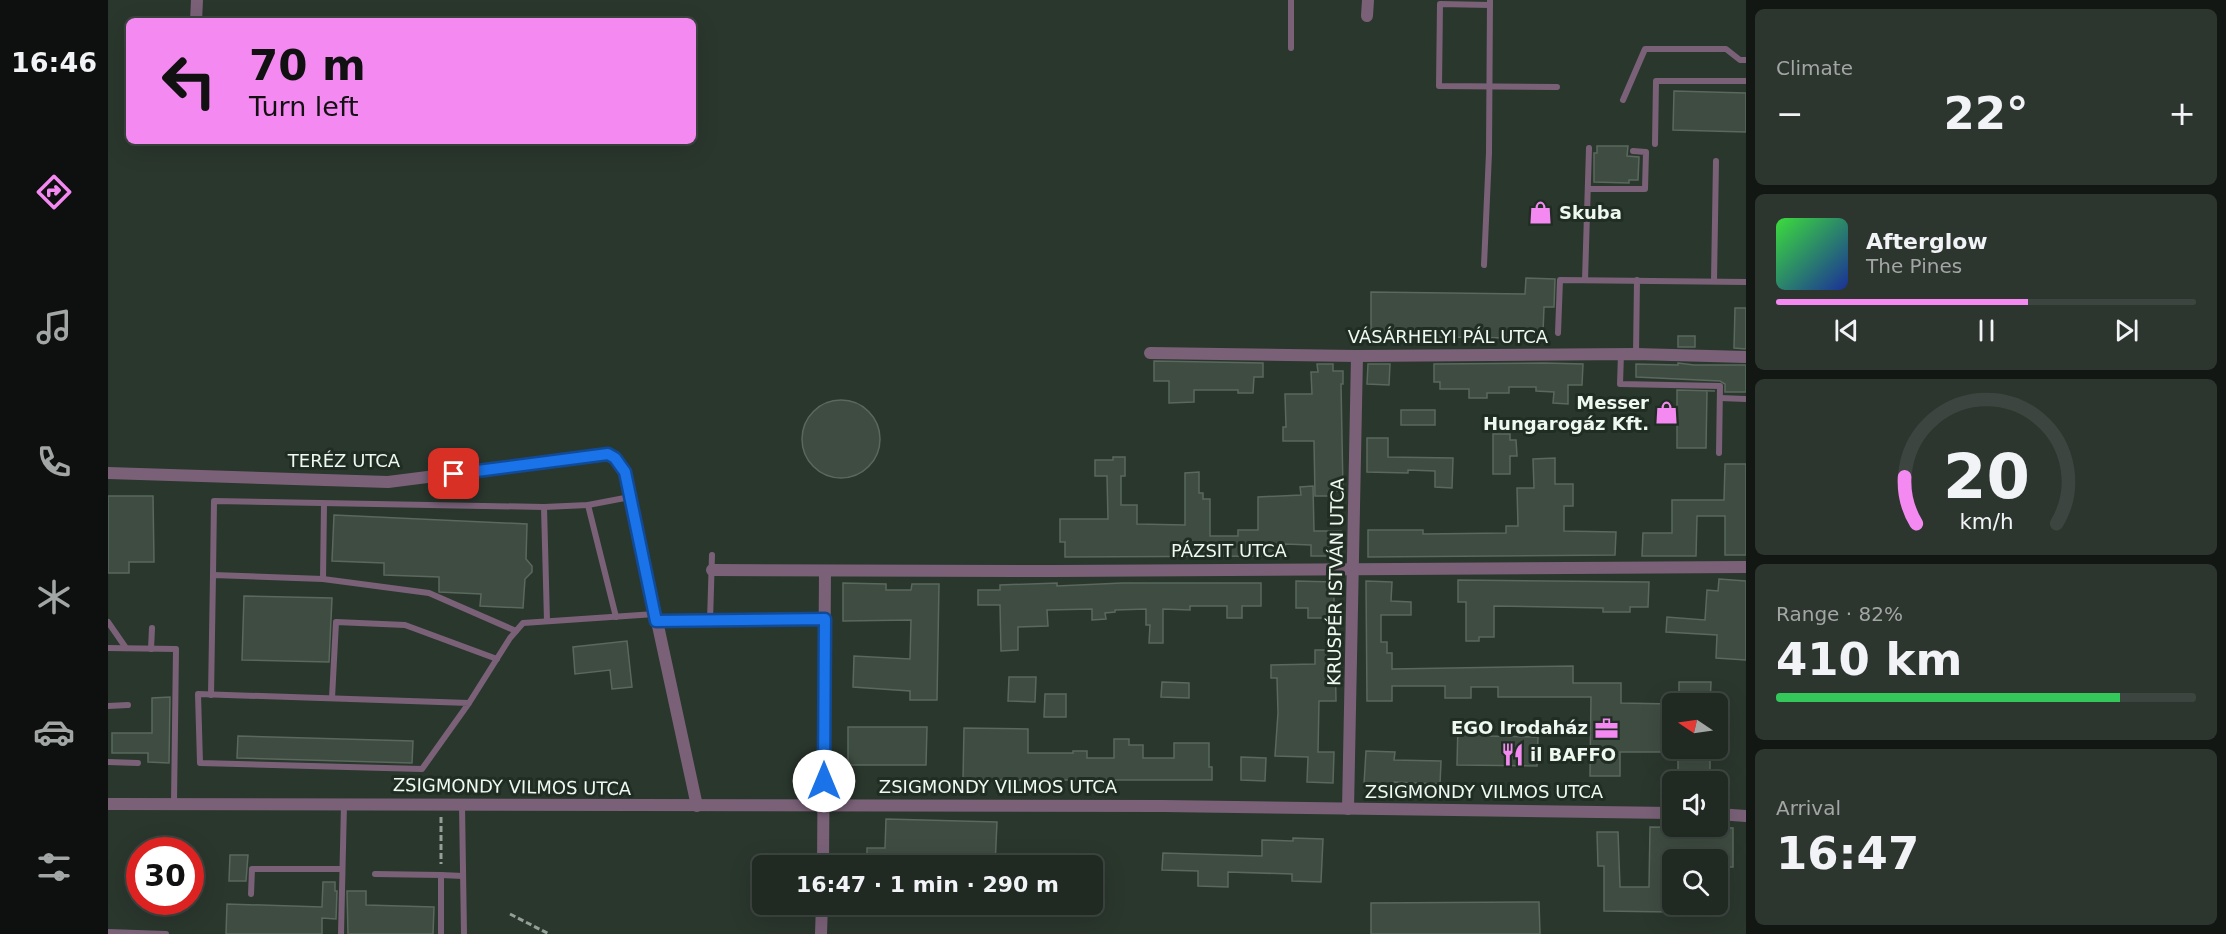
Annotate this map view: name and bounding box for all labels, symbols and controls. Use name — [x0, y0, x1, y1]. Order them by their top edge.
text: 70 m — [249, 41, 366, 90]
icon: left — [150, 42, 228, 120]
text: 16:46 — [11, 47, 97, 78]
text: Climate — [1776, 56, 1853, 80]
text: 22° — [1943, 87, 2029, 140]
text: Turn left — [249, 91, 359, 122]
text: − — [1776, 94, 1804, 133]
text: + — [2168, 94, 2196, 133]
icon: directions — [33, 171, 75, 213]
shop icon: Skuba — [1528, 200, 1554, 226]
place label: Skuba — [1559, 202, 1622, 223]
text: Afterglow — [1866, 229, 1988, 254]
text: The Pines — [1866, 254, 1962, 278]
icon: music — [33, 306, 75, 348]
icon: previous — [1830, 314, 1863, 347]
icon: pause — [1970, 314, 2003, 347]
icon: next — [2110, 314, 2143, 347]
street label: VÁSÁRHELYI PÁL UTCA — [1348, 326, 1549, 347]
place label: Messer Hungarogáz Kft. — [1483, 392, 1649, 434]
shop icon: Messer Hungarogáz Kft. — [1654, 400, 1680, 426]
text: 20 — [1943, 440, 2029, 513]
icon: phone — [33, 441, 75, 483]
pin — [428, 448, 479, 499]
street label: TERÉZ UTCA — [287, 450, 401, 471]
icon: arrive — [437, 457, 470, 490]
street label: KRUSPÉR ISTVÁN UTCA — [1323, 477, 1348, 686]
text: km/h — [1959, 509, 2013, 534]
street label: PÁZSIT UTCA — [1171, 540, 1288, 561]
icon: climate — [33, 576, 75, 618]
text: Range · 82% — [1776, 602, 1903, 626]
text: 410 km — [1776, 633, 1962, 686]
north arrow — [1662, 693, 1728, 759]
map controls — [1662, 693, 1728, 915]
icon: car — [33, 711, 75, 753]
office icon: EGO Irodaház — [1593, 715, 1619, 741]
place label: EGO Irodaház — [1451, 717, 1588, 738]
restaurant icon: il BAFFO — [1499, 742, 1525, 768]
place label: il BAFFO — [1530, 744, 1616, 765]
position arrow — [792, 749, 856, 813]
button: sound — [1662, 771, 1728, 837]
street label: ZSIGMONDY VILMOS UTCA — [393, 774, 632, 799]
street label: ZSIGMONDY VILMOS UTCA — [879, 776, 1118, 797]
street label: ZSIGMONDY VILMOS UTCA — [1365, 781, 1604, 802]
text: Arrival — [1776, 796, 1841, 820]
text: 16:47 — [1776, 827, 1919, 880]
speed limit sign: 30 — [126, 837, 204, 915]
icon: filters — [33, 846, 75, 888]
button: search — [1662, 849, 1728, 915]
text: 16:47 · 1 min · 290 m — [796, 872, 1059, 897]

